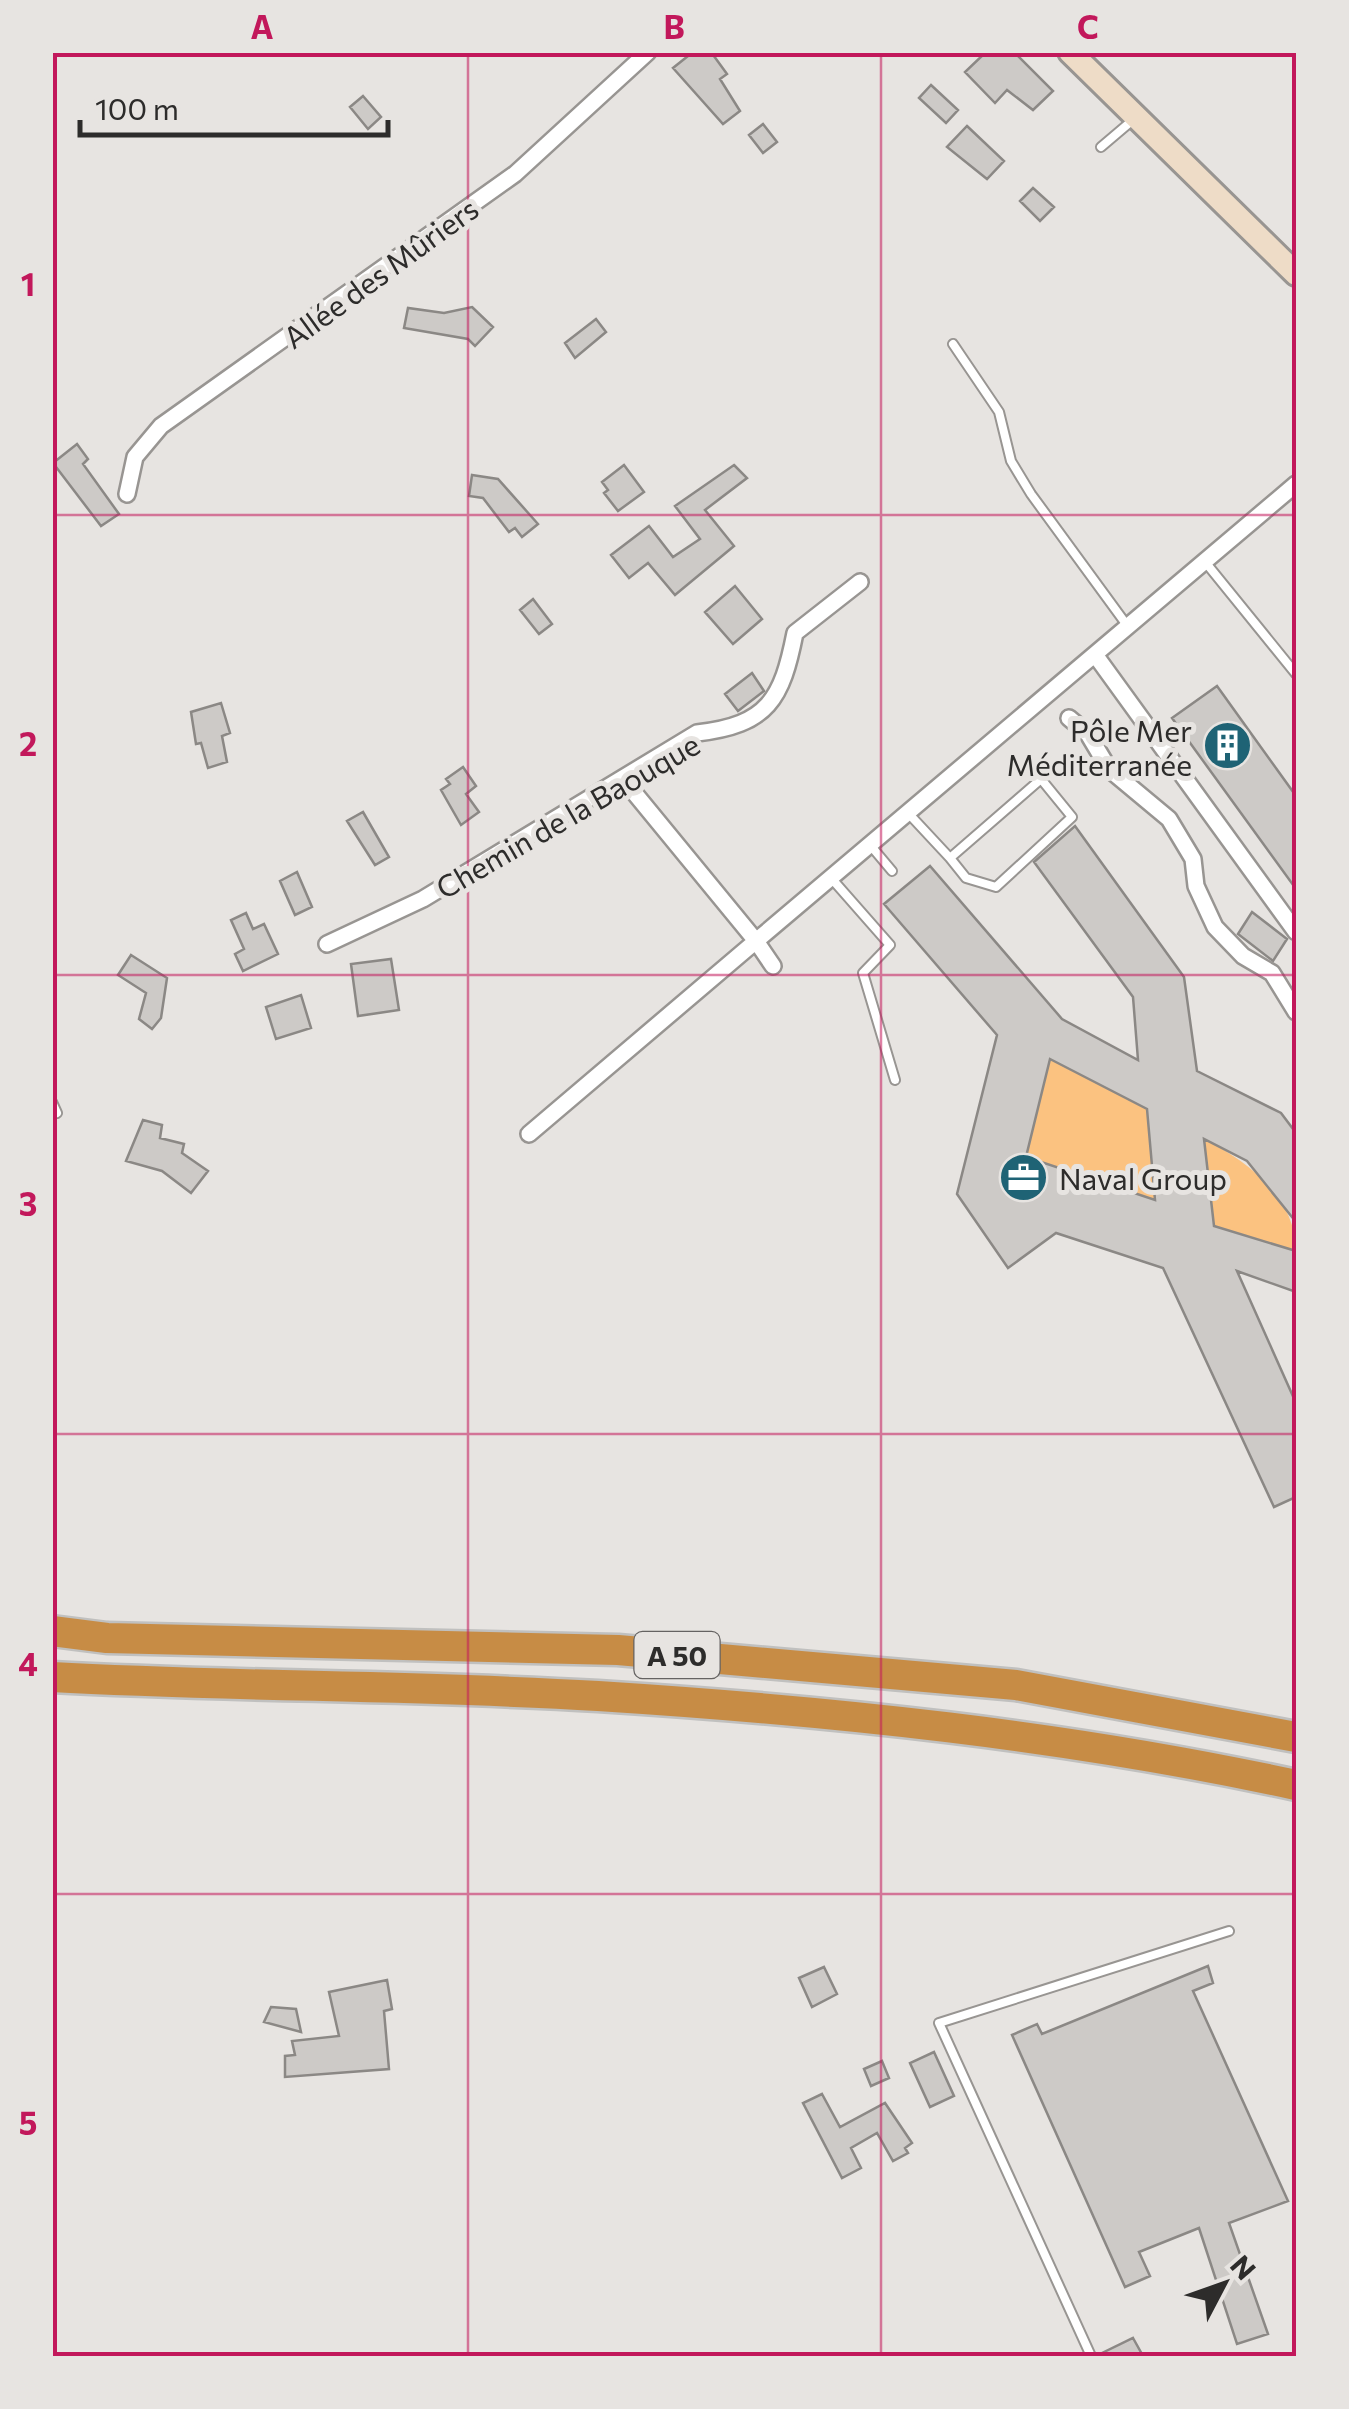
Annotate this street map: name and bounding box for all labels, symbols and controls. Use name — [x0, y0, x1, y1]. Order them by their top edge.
text: A — [251, 6, 274, 46]
text: B — [663, 6, 685, 46]
text: C — [1077, 6, 1099, 46]
scale bar — [80, 75, 388, 137]
text: 100 m — [95, 89, 179, 126]
street label: Allée des Mûriers — [275, 189, 485, 355]
text: 1 — [21, 263, 35, 303]
place label: Pôle Mer Méditerranée — [1006, 711, 1192, 782]
building icon: Pôle Mer Méditerranée — [1201, 720, 1253, 772]
text: 2 — [19, 723, 37, 763]
street label: Chemin de la Baouque — [429, 724, 705, 906]
office icon: Naval Group — [998, 1151, 1050, 1203]
place label: Naval Group — [1059, 1159, 1227, 1196]
text: 3 — [19, 1183, 37, 1223]
road number: A 50 — [634, 1632, 720, 1678]
text: 4 — [18, 1643, 38, 1683]
text: 5 — [19, 2102, 37, 2142]
north arrow — [1174, 2234, 1274, 2334]
text: N — [1224, 2248, 1263, 2286]

